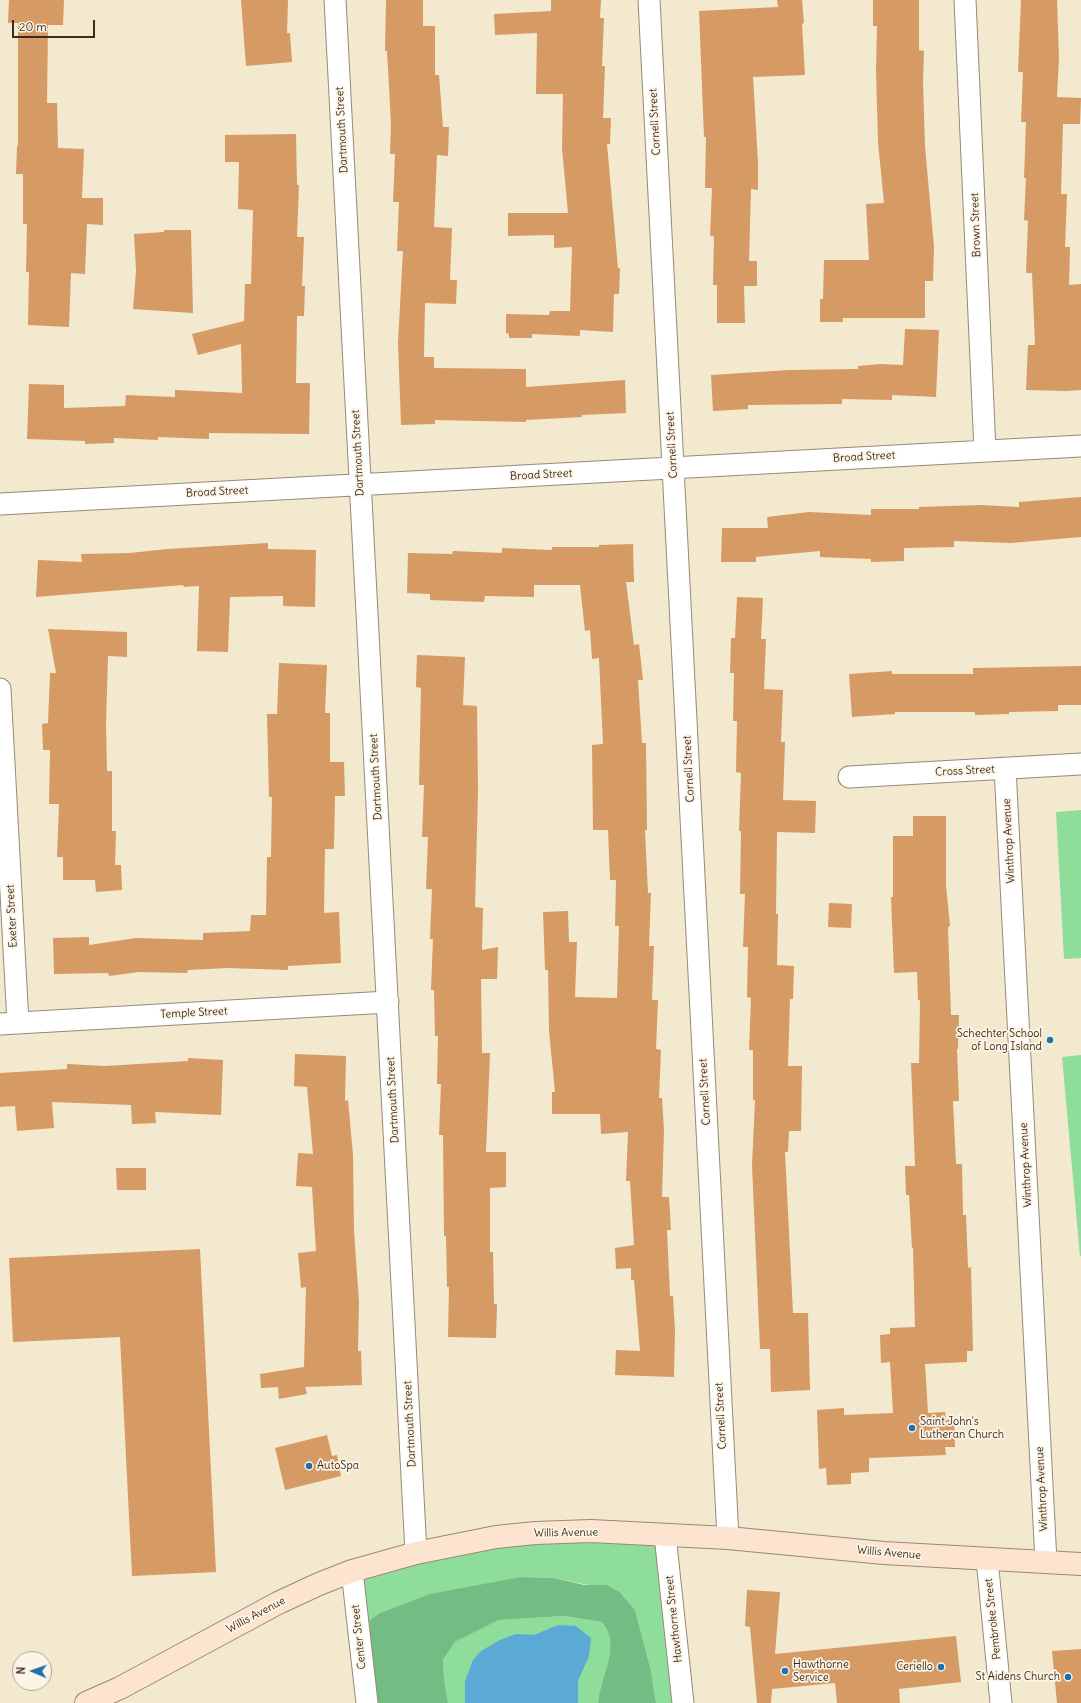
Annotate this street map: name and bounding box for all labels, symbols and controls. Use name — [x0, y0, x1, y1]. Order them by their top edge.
scale bar — [14, 12, 97, 38]
text: 20 m — [19, 19, 47, 34]
street label: Dartmouth Street — [333, 86, 351, 174]
street label: Cornell Street — [647, 88, 663, 156]
street label: Brown Street — [968, 192, 984, 258]
street label: Dartmouth Street — [349, 409, 367, 497]
street label: Cornell Street — [664, 411, 680, 479]
street label: Broad Street — [832, 449, 896, 465]
street label: Broad Street — [509, 467, 573, 483]
street label: Broad Street — [185, 484, 249, 500]
street label: Dartmouth Street — [367, 733, 385, 821]
street label: Cornell Street — [681, 735, 697, 803]
street label: Cross Street — [935, 763, 995, 779]
street label: Winthrop Avenue — [1000, 798, 1018, 884]
street label: Exeter Street — [4, 884, 20, 948]
street label: Temple Street — [160, 1005, 228, 1021]
place label: Schechter School of Long Island — [957, 1027, 1042, 1053]
marker: Schechter School of Long Island — [1045, 1035, 1055, 1045]
street label: Dartmouth Street — [384, 1056, 402, 1144]
street label: Cornell Street — [697, 1058, 713, 1126]
street label: Winthrop Avenue — [1017, 1122, 1035, 1208]
street label: Dartmouth Street — [401, 1380, 419, 1468]
street label: Cornell Street — [713, 1382, 729, 1450]
place label: Saint John's Lutheran Church — [920, 1415, 1004, 1441]
marker: Saint John's Lutheran Church — [907, 1423, 917, 1433]
street label: Winthrop Avenue — [1033, 1446, 1051, 1532]
place label: AutoSpa — [317, 1459, 359, 1473]
marker: AutoSpa — [304, 1461, 314, 1471]
street label: Willis Avenue — [534, 1526, 598, 1540]
street label: Willis Avenue — [856, 1544, 922, 1562]
street label: Hawthorne Street — [663, 1575, 685, 1663]
street label: Pembroke Street — [982, 1578, 1004, 1660]
street label: Willis Avenue — [224, 1594, 288, 1636]
street label: Center Street — [349, 1604, 369, 1670]
north arrow — [12, 1651, 52, 1691]
place label: Hawthorne Service — [793, 1658, 849, 1684]
place label: Ceriello — [896, 1660, 933, 1674]
marker: Ceriello — [936, 1662, 946, 1672]
marker: Hawthorne Service — [780, 1666, 790, 1676]
text: N — [14, 1667, 28, 1675]
place label: St Aidens Church — [976, 1670, 1060, 1684]
marker: St Aidens Church — [1063, 1672, 1073, 1682]

